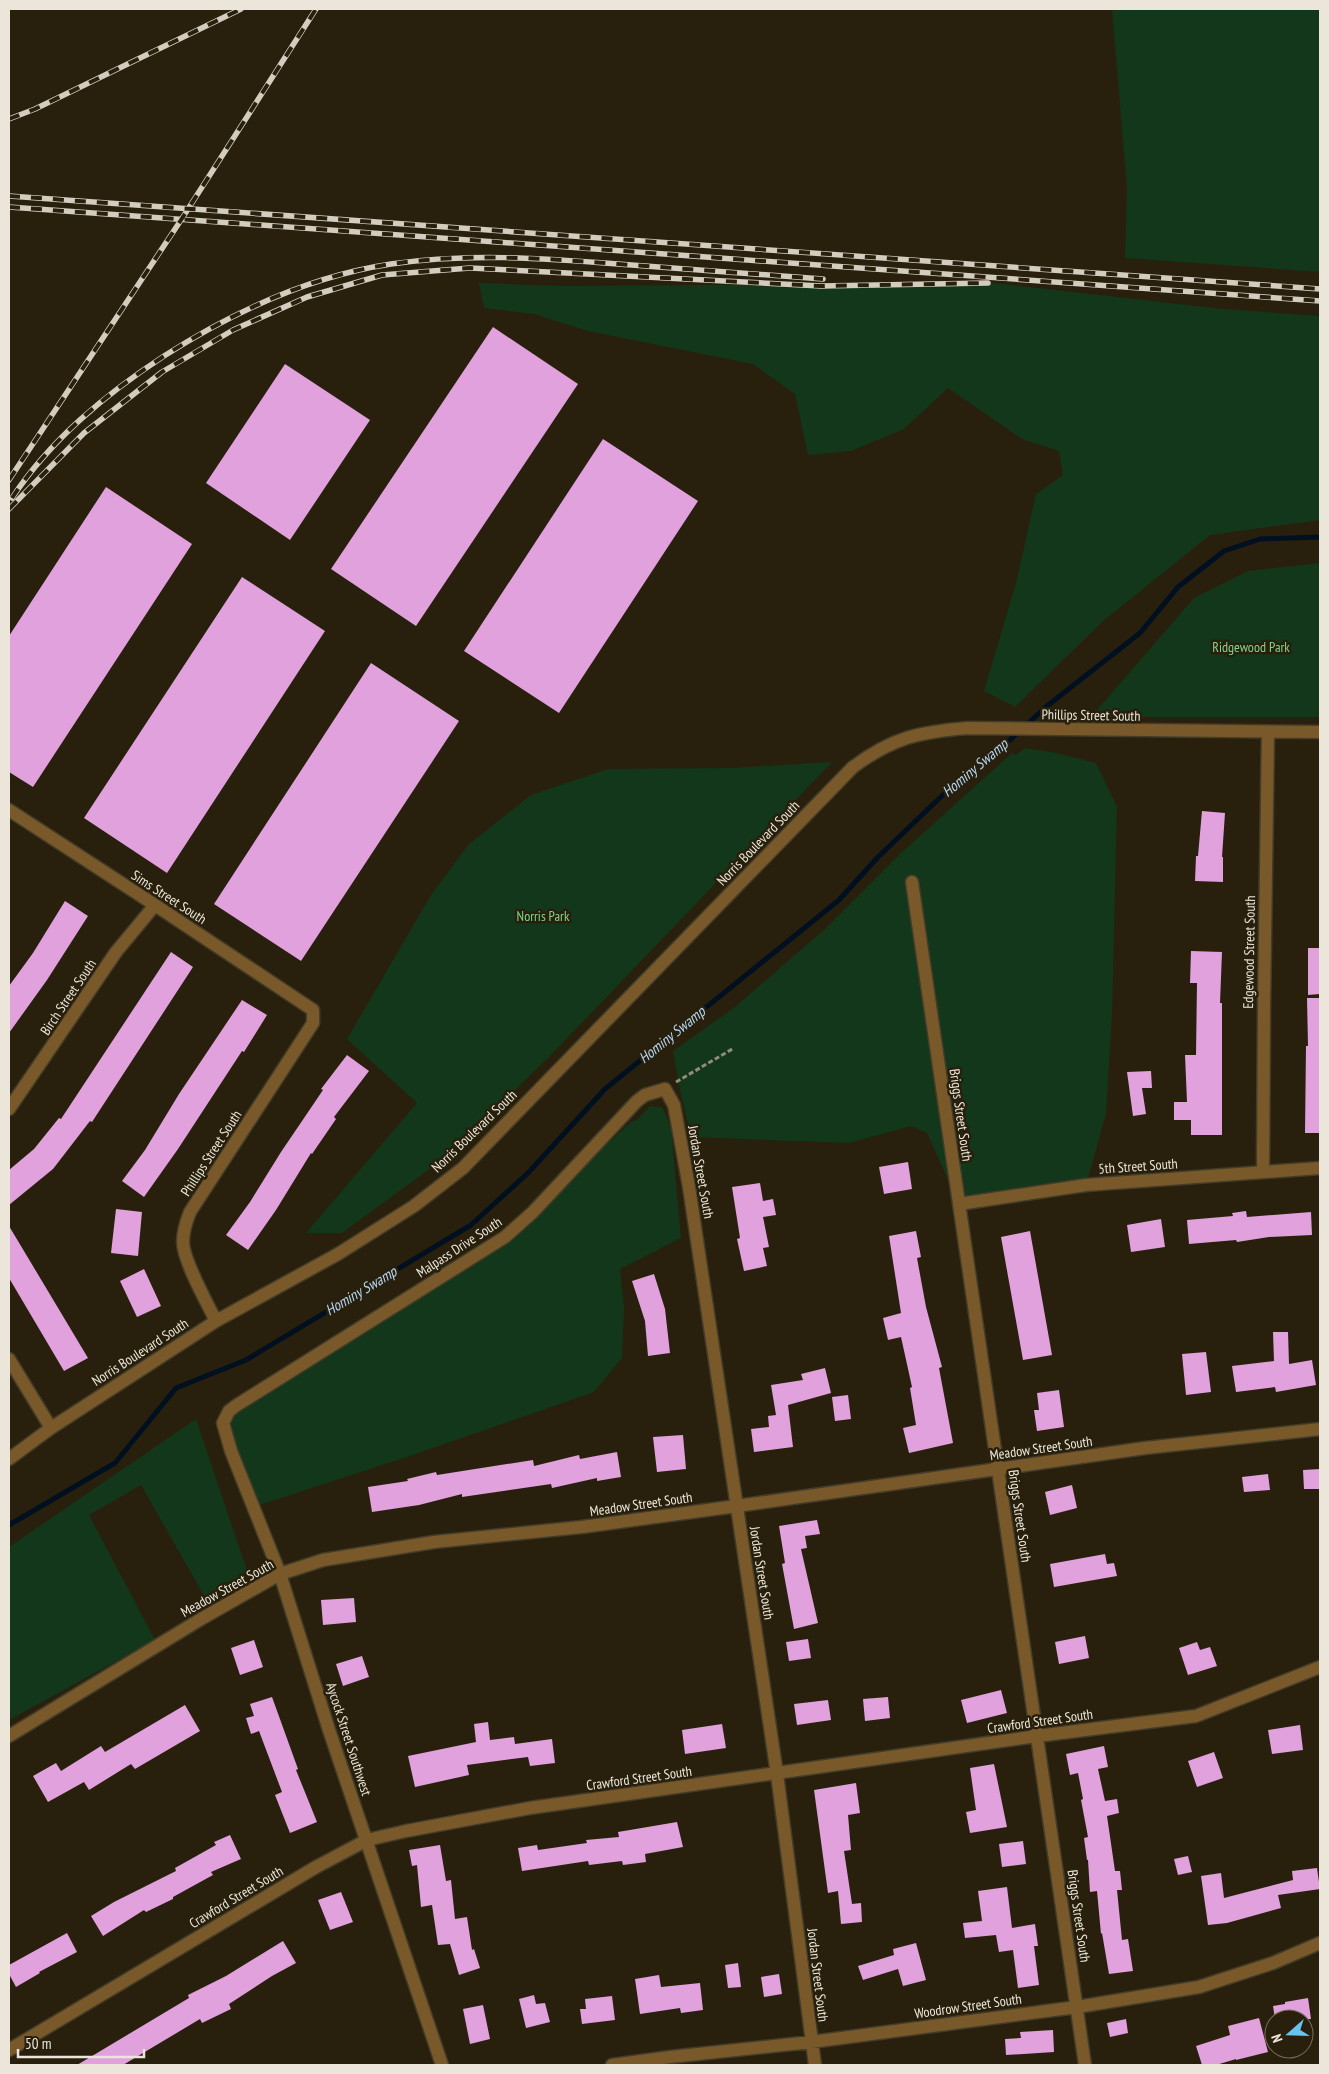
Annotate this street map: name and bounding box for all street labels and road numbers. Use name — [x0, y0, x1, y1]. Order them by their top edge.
street label: Phillips Street South — [1041, 705, 1141, 725]
street label: Norris Boulevard South — [713, 797, 803, 889]
street label: Sims Street South — [128, 866, 210, 928]
street label: Edgewood Street South — [1239, 895, 1259, 1009]
street label: Birch Street South — [36, 956, 100, 1038]
street label: Briggs Street South — [946, 1068, 976, 1162]
street label: Norris Boulevard South — [428, 1086, 520, 1176]
street label: Phillips Street South — [177, 1107, 245, 1199]
street label: Jordan Street South — [684, 1123, 718, 1220]
street label: 5th Street South — [1098, 1154, 1178, 1178]
street label: Malpass Drive South — [413, 1213, 505, 1281]
street label: Norris Boulevard South — [88, 1314, 192, 1390]
street label: Meadow Street South — [989, 1432, 1093, 1464]
street label: Briggs Street South — [1005, 1469, 1035, 1563]
street label: Meadow Street South — [589, 1488, 693, 1520]
street label: Jordan Street South — [746, 1524, 778, 1621]
street label: Meadow Street South — [177, 1555, 277, 1621]
street label: Aycock Street Southwest — [322, 1680, 376, 1798]
street label: Crawford Street South — [986, 1705, 1094, 1737]
street label: Crawford Street South — [585, 1762, 693, 1794]
street label: Crawford Street South — [186, 1862, 286, 1932]
street label: Briggs Street South — [1064, 1869, 1094, 1963]
street label: Jordan Street South — [803, 1926, 833, 2023]
street label: Woodrow Street South — [913, 1990, 1023, 2022]

